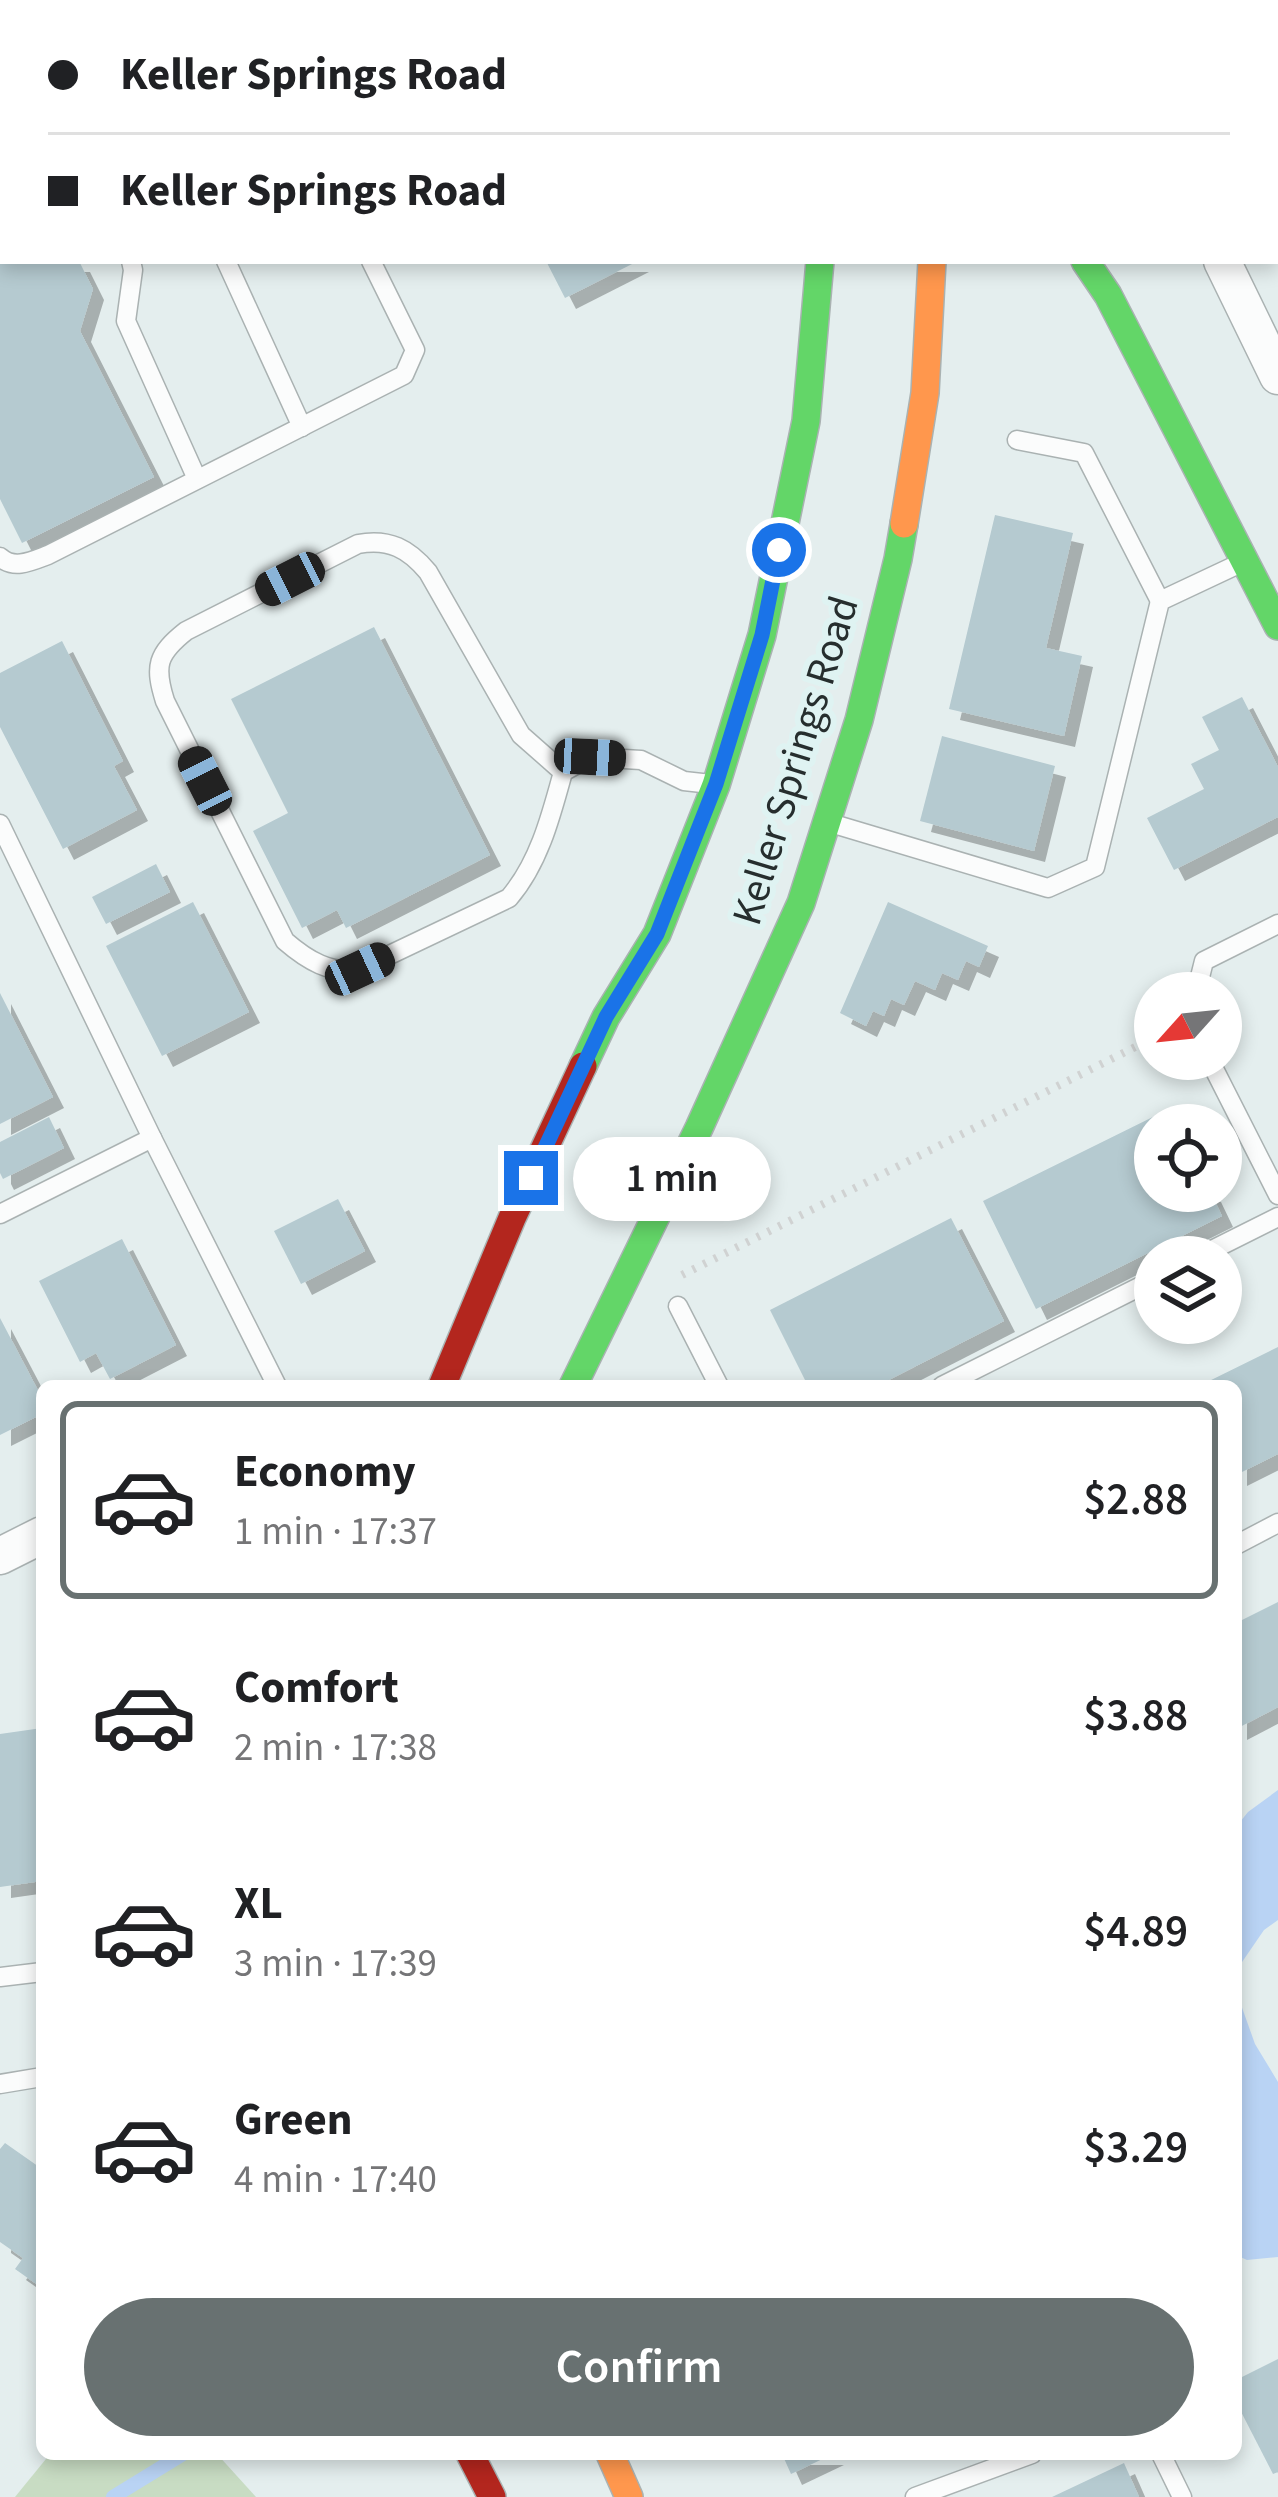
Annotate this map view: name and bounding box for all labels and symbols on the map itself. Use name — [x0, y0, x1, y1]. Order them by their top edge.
route start — [752, 523, 806, 577]
car — [250, 547, 330, 611]
street label: Keller Springs Road — [717, 589, 874, 932]
car — [553, 737, 627, 777]
car — [173, 741, 237, 821]
car — [320, 937, 400, 1001]
north arrow — [1134, 972, 1242, 1080]
callout: 1 min — [573, 1136, 771, 1220]
route end — [504, 1151, 558, 1205]

